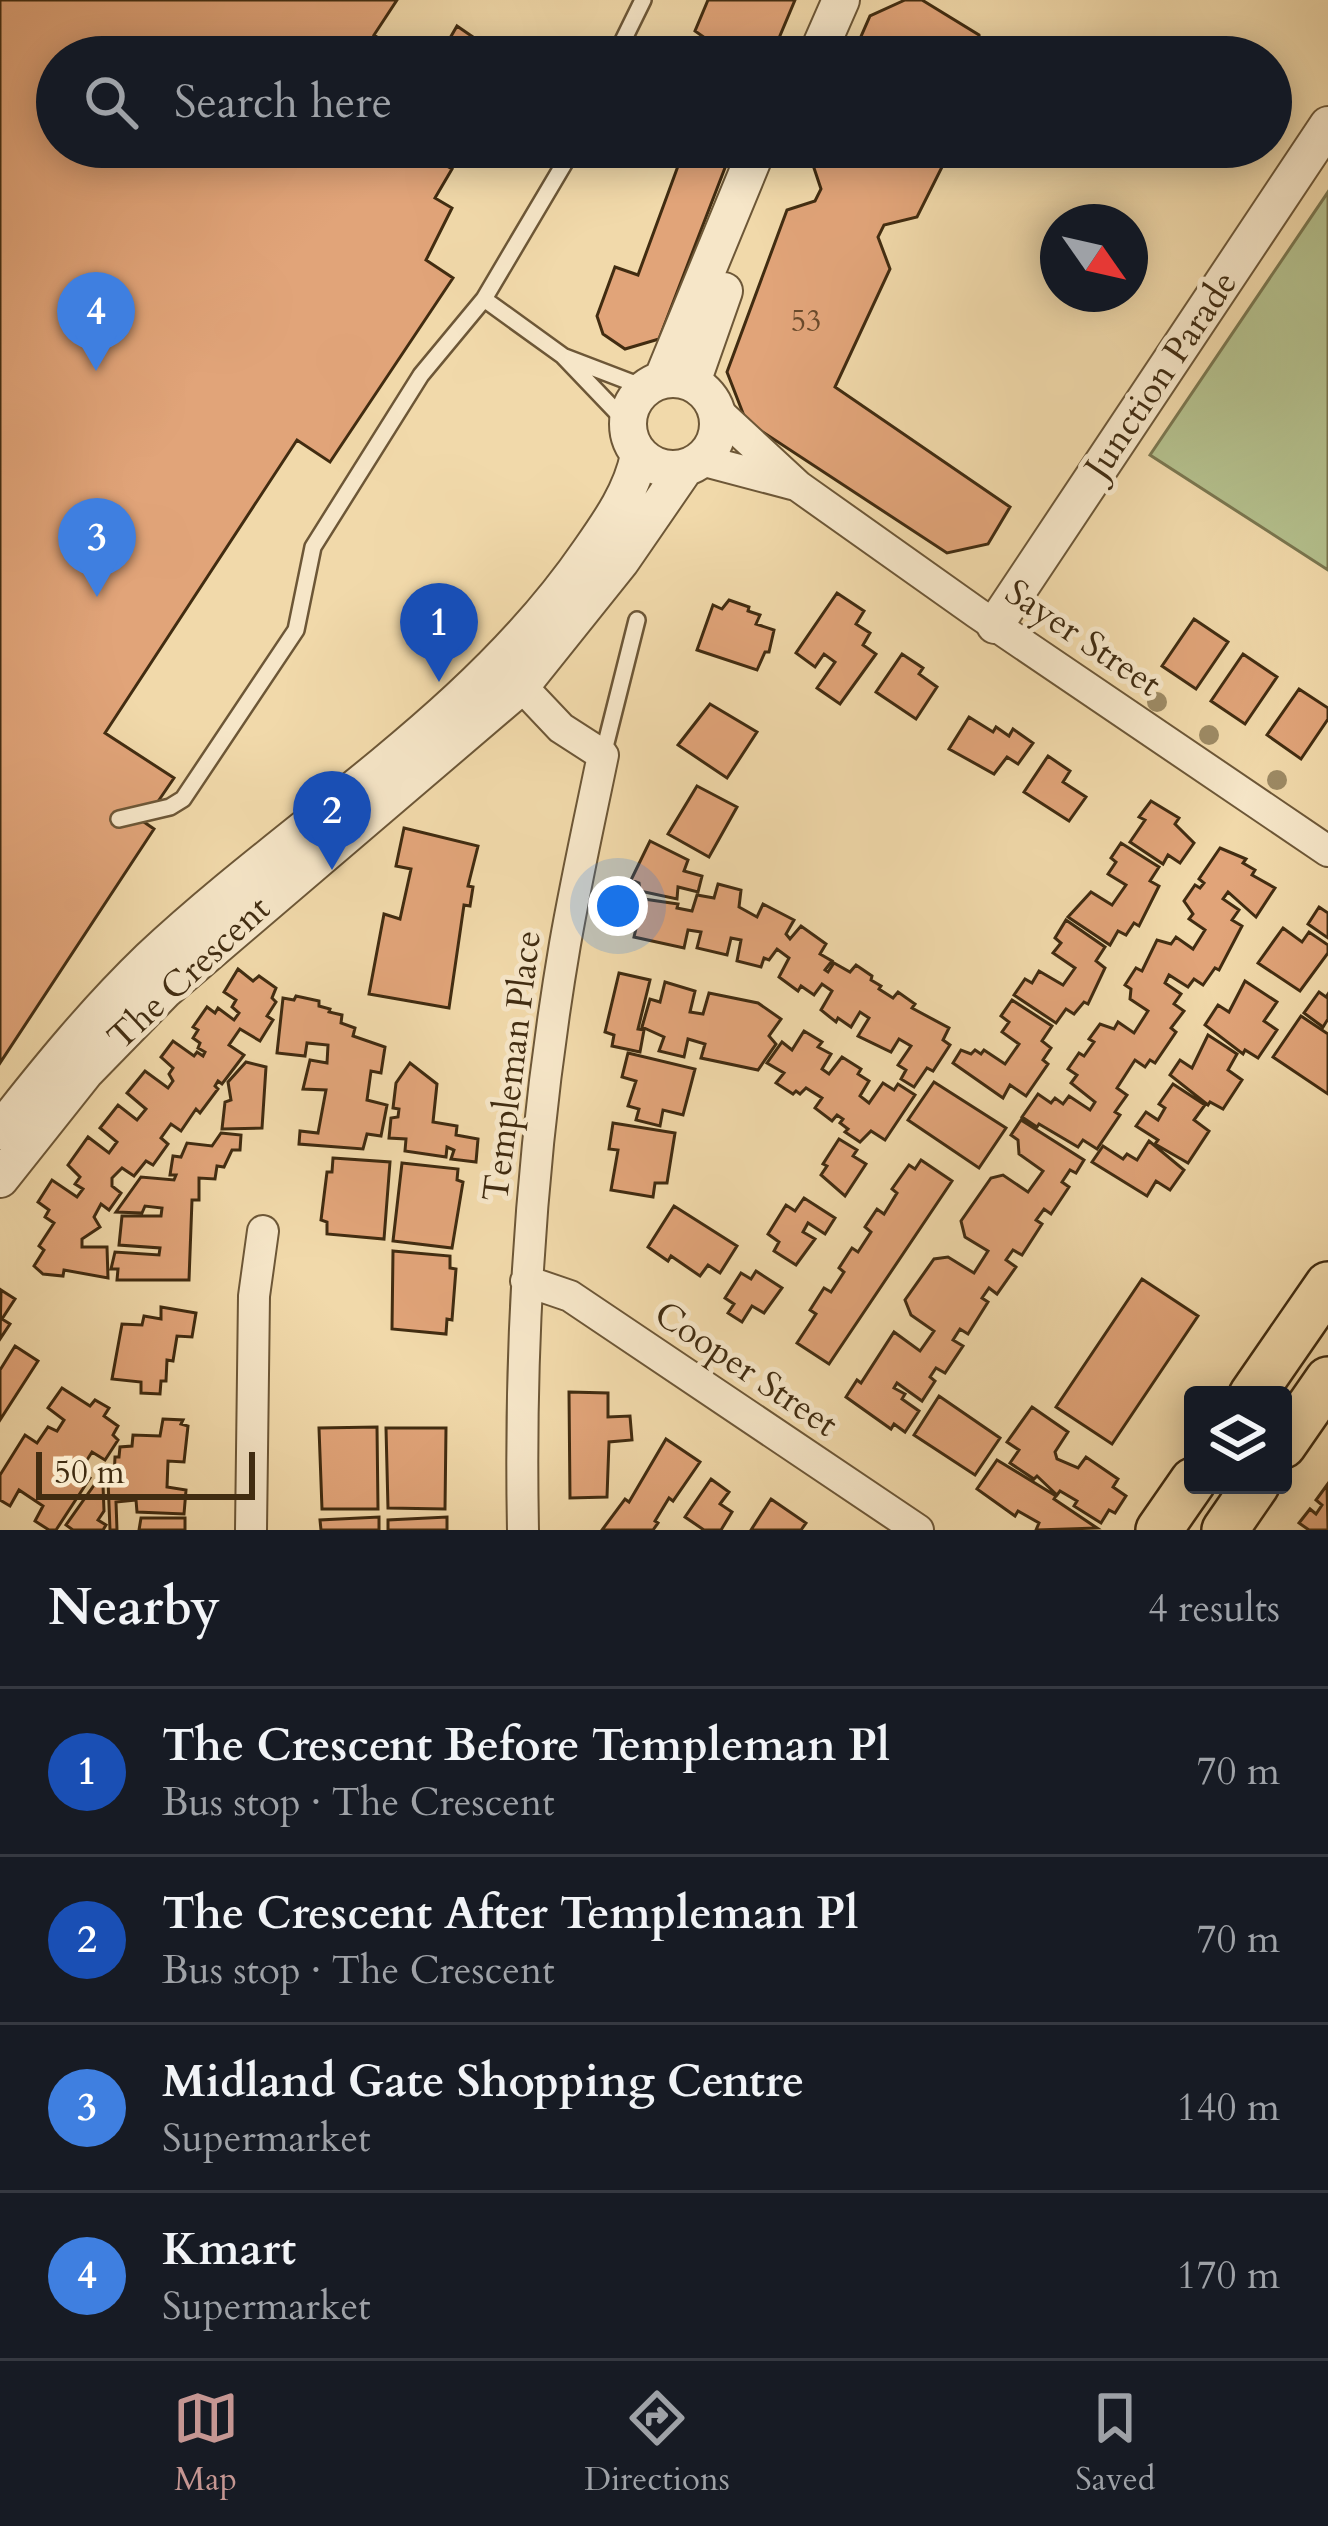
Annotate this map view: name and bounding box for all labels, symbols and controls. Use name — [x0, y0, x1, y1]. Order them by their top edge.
search box — [36, 36, 1292, 168]
icon: search — [78, 69, 144, 135]
text: Search here — [174, 72, 392, 133]
north arrow — [1040, 204, 1148, 312]
street label: Junction Parade — [1071, 261, 1249, 493]
pin: 4 — [57, 272, 135, 371]
house number: 53 — [791, 301, 821, 342]
pin: 3 — [58, 498, 136, 597]
street label: Sayer Street — [995, 568, 1171, 708]
pin: 1 — [400, 583, 478, 682]
pin: 2 — [293, 771, 371, 870]
your location — [588, 876, 648, 936]
street label: The Crescent — [97, 885, 281, 1061]
street label: Templeman Place — [471, 928, 553, 1204]
street label: Cooper Street — [645, 1290, 847, 1448]
map controls — [1184, 1386, 1292, 1494]
button: layers — [1184, 1386, 1292, 1494]
scale bar — [36, 1446, 255, 1499]
text: 50 m — [54, 1450, 125, 1495]
text: Nearby — [48, 1573, 220, 1643]
text: 4 results — [1148, 1582, 1280, 1635]
text: The Crescent Before Templeman Pl — [162, 1715, 890, 1776]
text: 1 — [77, 1745, 97, 1798]
text: 70 m — [1197, 1745, 1280, 1798]
text: Bus stop · The Crescent — [162, 1776, 554, 1829]
text: The Crescent After Templeman Pl — [162, 1883, 858, 1944]
text: 2 — [77, 1913, 97, 1966]
text: 70 m — [1197, 1913, 1280, 1966]
text: Bus stop · The Crescent — [162, 1944, 554, 1997]
text: Midland Gate Shopping Centre — [162, 2051, 804, 2112]
text: 3 — [77, 2081, 97, 2134]
text: 140 m — [1177, 2081, 1280, 2134]
text: Supermarket — [162, 2112, 371, 2165]
text: Kmart — [162, 2219, 296, 2280]
text: 4 — [77, 2249, 97, 2302]
text: 170 m — [1177, 2249, 1280, 2302]
text: Supermarket — [162, 2280, 371, 2333]
tab: Map — [173, 2385, 239, 2502]
tab: Directions — [584, 2385, 730, 2502]
tab: Saved — [1075, 2385, 1155, 2502]

